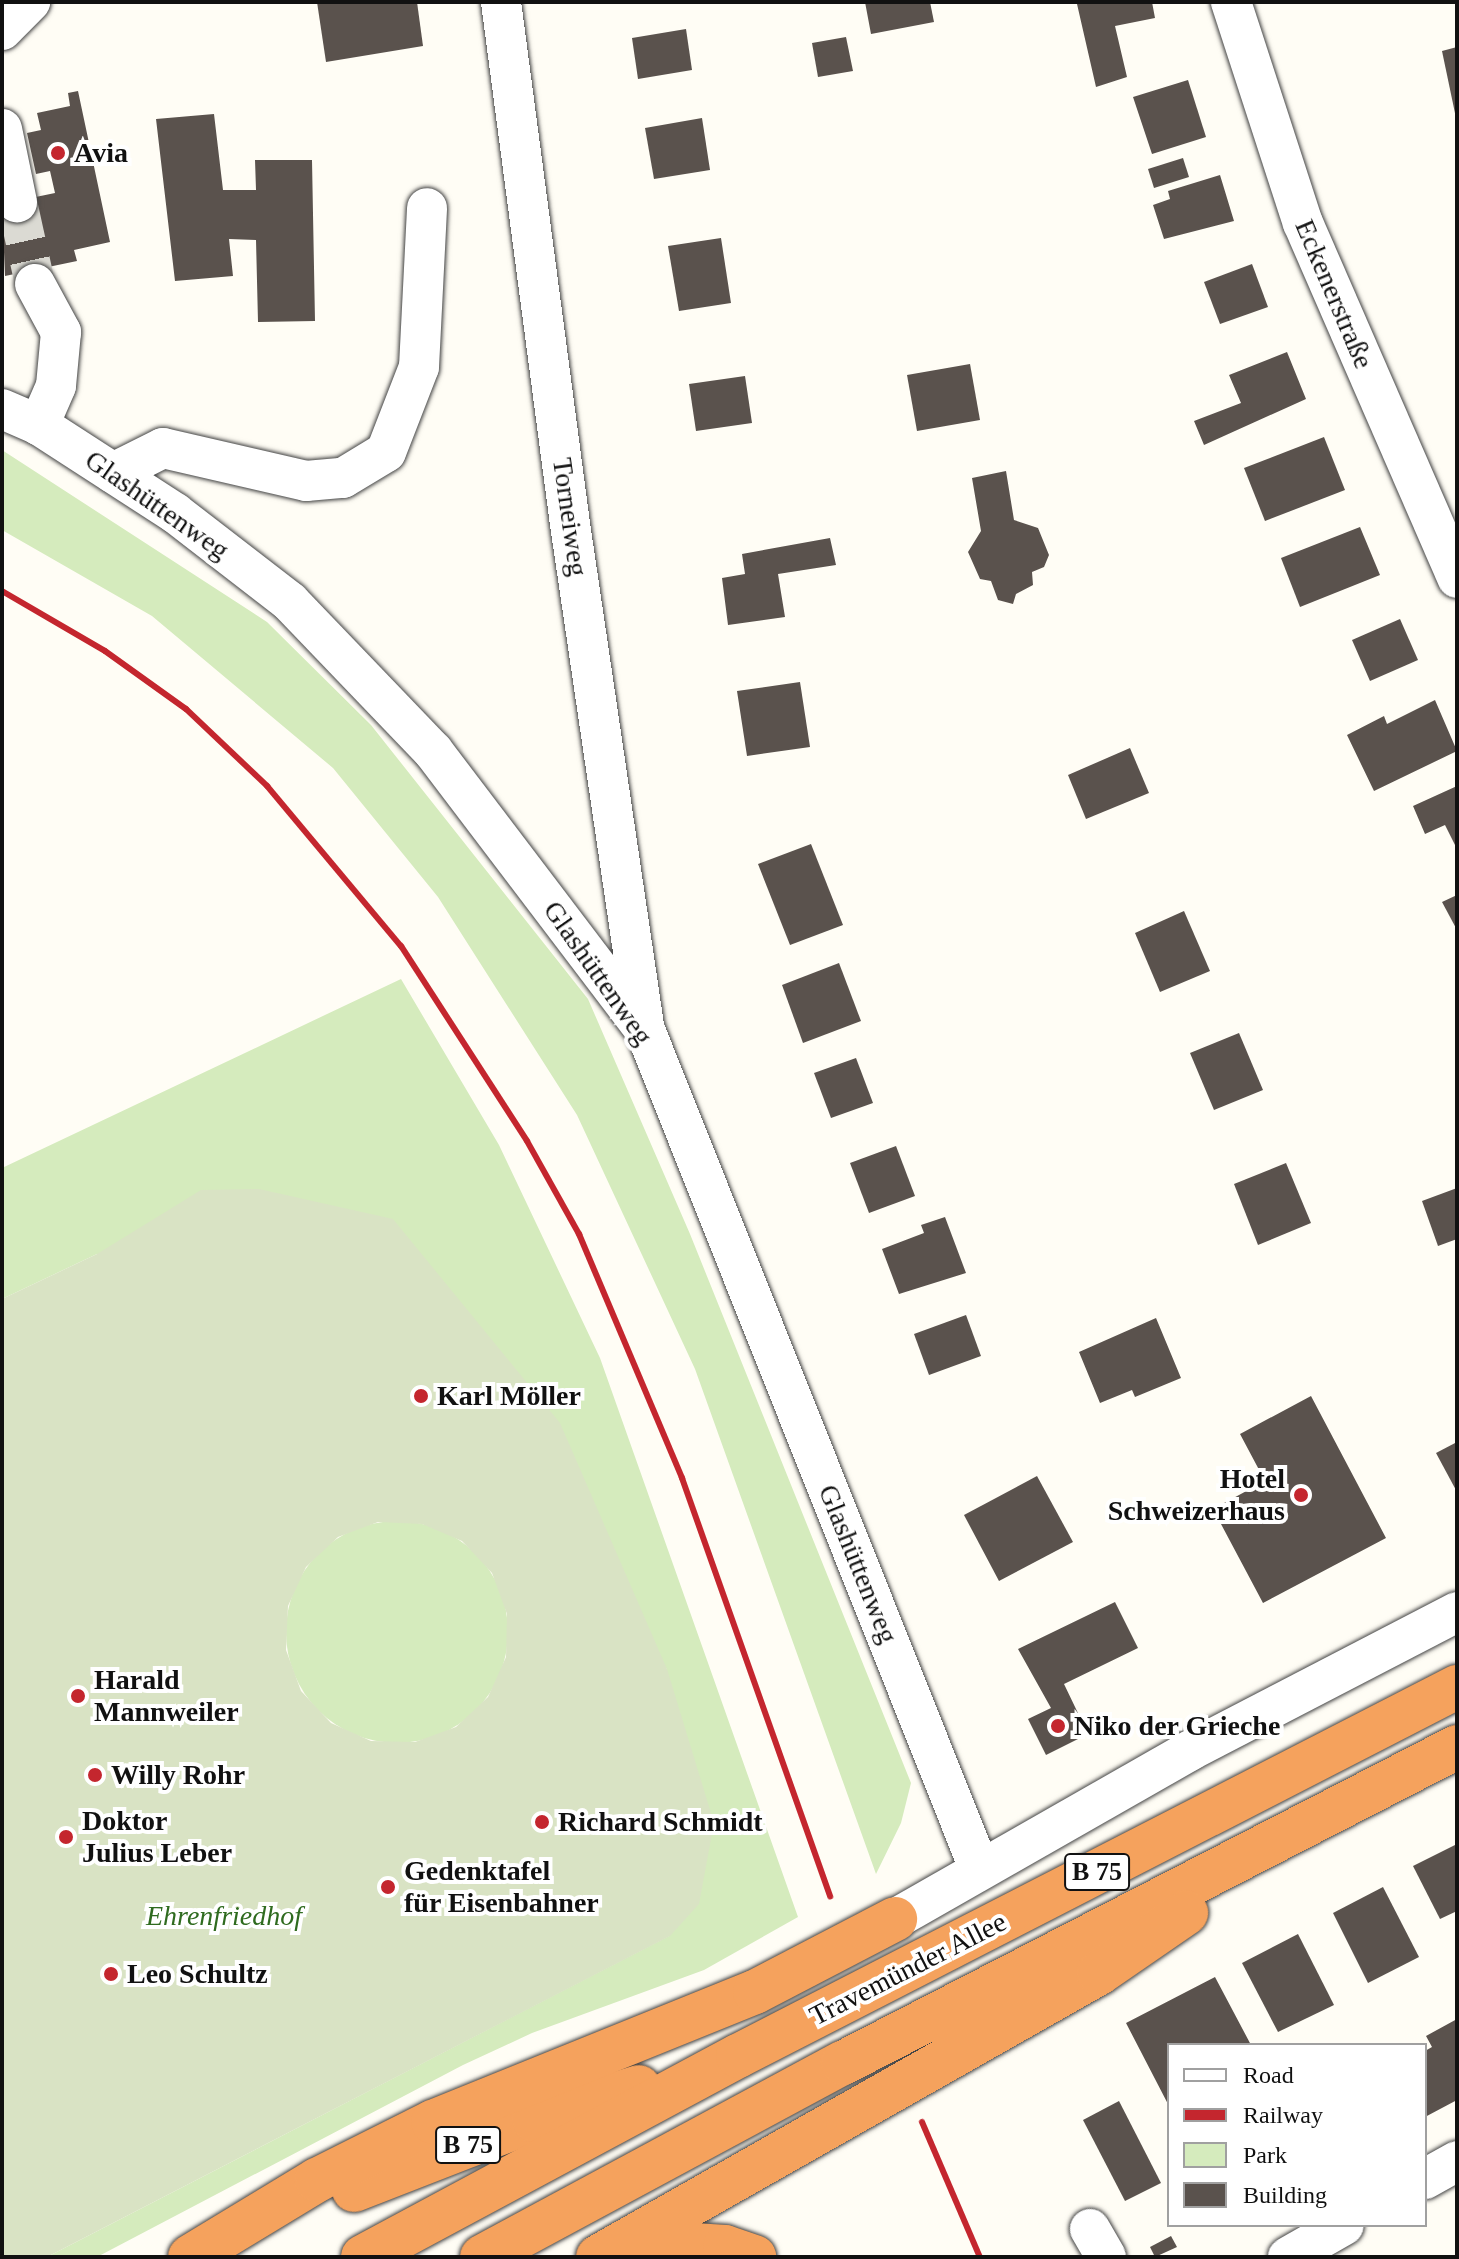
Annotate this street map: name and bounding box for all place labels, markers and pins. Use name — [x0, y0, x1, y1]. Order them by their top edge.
place label: Avia — [74, 136, 128, 170]
marker: Avia — [49, 144, 67, 162]
place label: Karl Möller — [437, 1379, 581, 1413]
marker: Karl Möller — [412, 1387, 430, 1405]
place label: Hotel Schweizerhaus — [1108, 1462, 1285, 1528]
marker: Hotel Schweizerhaus — [1292, 1486, 1310, 1504]
place label: Harald Mannweiler — [94, 1663, 239, 1729]
marker: Harald Mannweiler — [69, 1687, 87, 1705]
place label: Niko der Grieche — [1074, 1709, 1281, 1743]
marker: Niko der Grieche — [1049, 1717, 1067, 1735]
place label: Willy Rohr — [111, 1758, 245, 1792]
marker: Willy Rohr — [86, 1766, 104, 1784]
place label: Doktor Julius Leber — [82, 1804, 232, 1870]
place label: Richard Schmidt — [558, 1805, 763, 1839]
marker: Richard Schmidt — [533, 1813, 551, 1831]
marker: Doktor Julius Leber — [57, 1828, 75, 1846]
place label: Gedenktafel für Eisenbahner — [404, 1854, 599, 1920]
marker: Gedenktafel für Eisenbahner — [379, 1878, 397, 1896]
place label: Leo Schultz — [127, 1957, 268, 1991]
marker: Leo Schultz — [102, 1965, 120, 1983]

